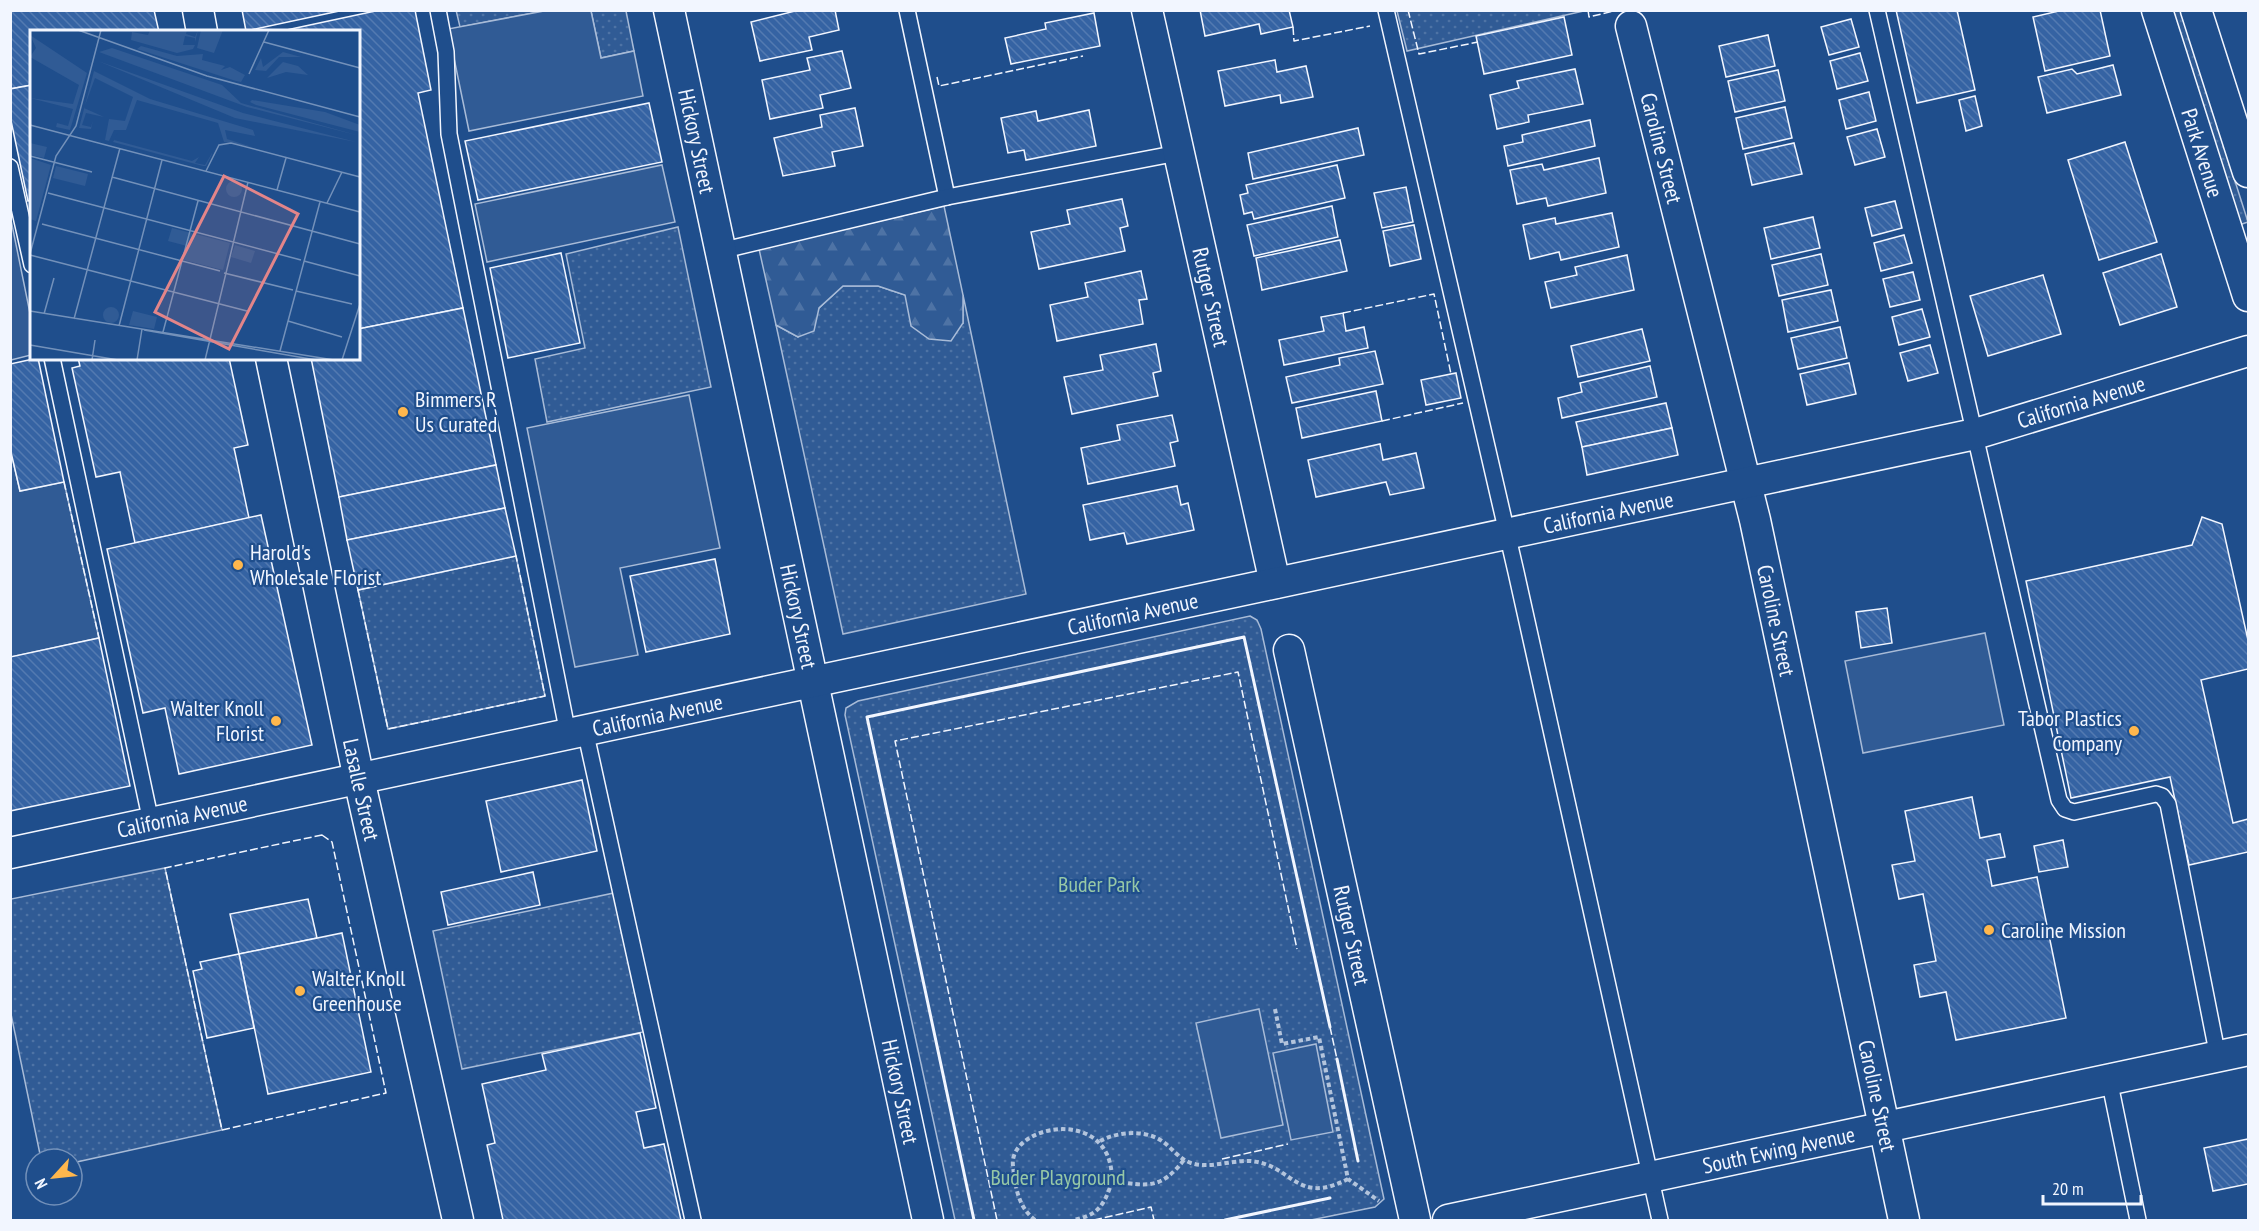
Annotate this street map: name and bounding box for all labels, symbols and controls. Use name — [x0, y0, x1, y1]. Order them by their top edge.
inset map — [30, 30, 360, 360]
street label: Hickory Street — [672, 86, 722, 196]
street label: Caroline Street — [1634, 90, 1689, 206]
street label: Park Avenue — [2175, 105, 2230, 201]
street label: Rutger Street — [1186, 245, 1236, 349]
street label: California Avenue — [2014, 369, 2149, 434]
place label: Bimmers R Us Curated — [415, 385, 497, 438]
marker: Bimmers R Us Curated — [396, 405, 410, 419]
street label: California Avenue — [1540, 485, 1676, 540]
place label: Harold's Wholesale Florist — [250, 538, 381, 591]
marker: Harold's Wholesale Florist — [231, 558, 245, 572]
street label: Hickory Street — [774, 561, 824, 671]
street label: Caroline Street — [1751, 562, 1802, 679]
street label: California Avenue — [1065, 586, 1201, 641]
street label: California Avenue — [590, 687, 725, 742]
place label: Walter Knoll Florist — [171, 694, 265, 747]
place label: Tabor Plastics Company — [2018, 704, 2123, 757]
marker: Walter Knoll Florist — [269, 714, 283, 728]
marker: Tabor Plastics Company — [2127, 724, 2141, 738]
street label: Lasalle Street — [337, 736, 386, 843]
street label: California Avenue — [114, 789, 250, 844]
park label: Buder Park — [1058, 870, 1140, 898]
street label: Rutger Street — [1327, 883, 1377, 987]
place label: Caroline Mission — [2001, 916, 2126, 944]
marker: Caroline Mission — [1982, 923, 1996, 937]
place label: Walter Knoll Greenhouse — [312, 964, 406, 1017]
marker: Walter Knoll Greenhouse — [293, 984, 307, 998]
street label: Hickory Street — [876, 1037, 925, 1146]
street label: Caroline Street — [1852, 1038, 1903, 1154]
street label: South Ewing Avenue — [1700, 1120, 1857, 1180]
north arrow — [24, 1147, 84, 1207]
park label: Buder Playground — [990, 1163, 1126, 1191]
scale bar — [2043, 1168, 2140, 1206]
text: N — [30, 1175, 52, 1192]
text: 20 m — [2052, 1177, 2084, 1200]

